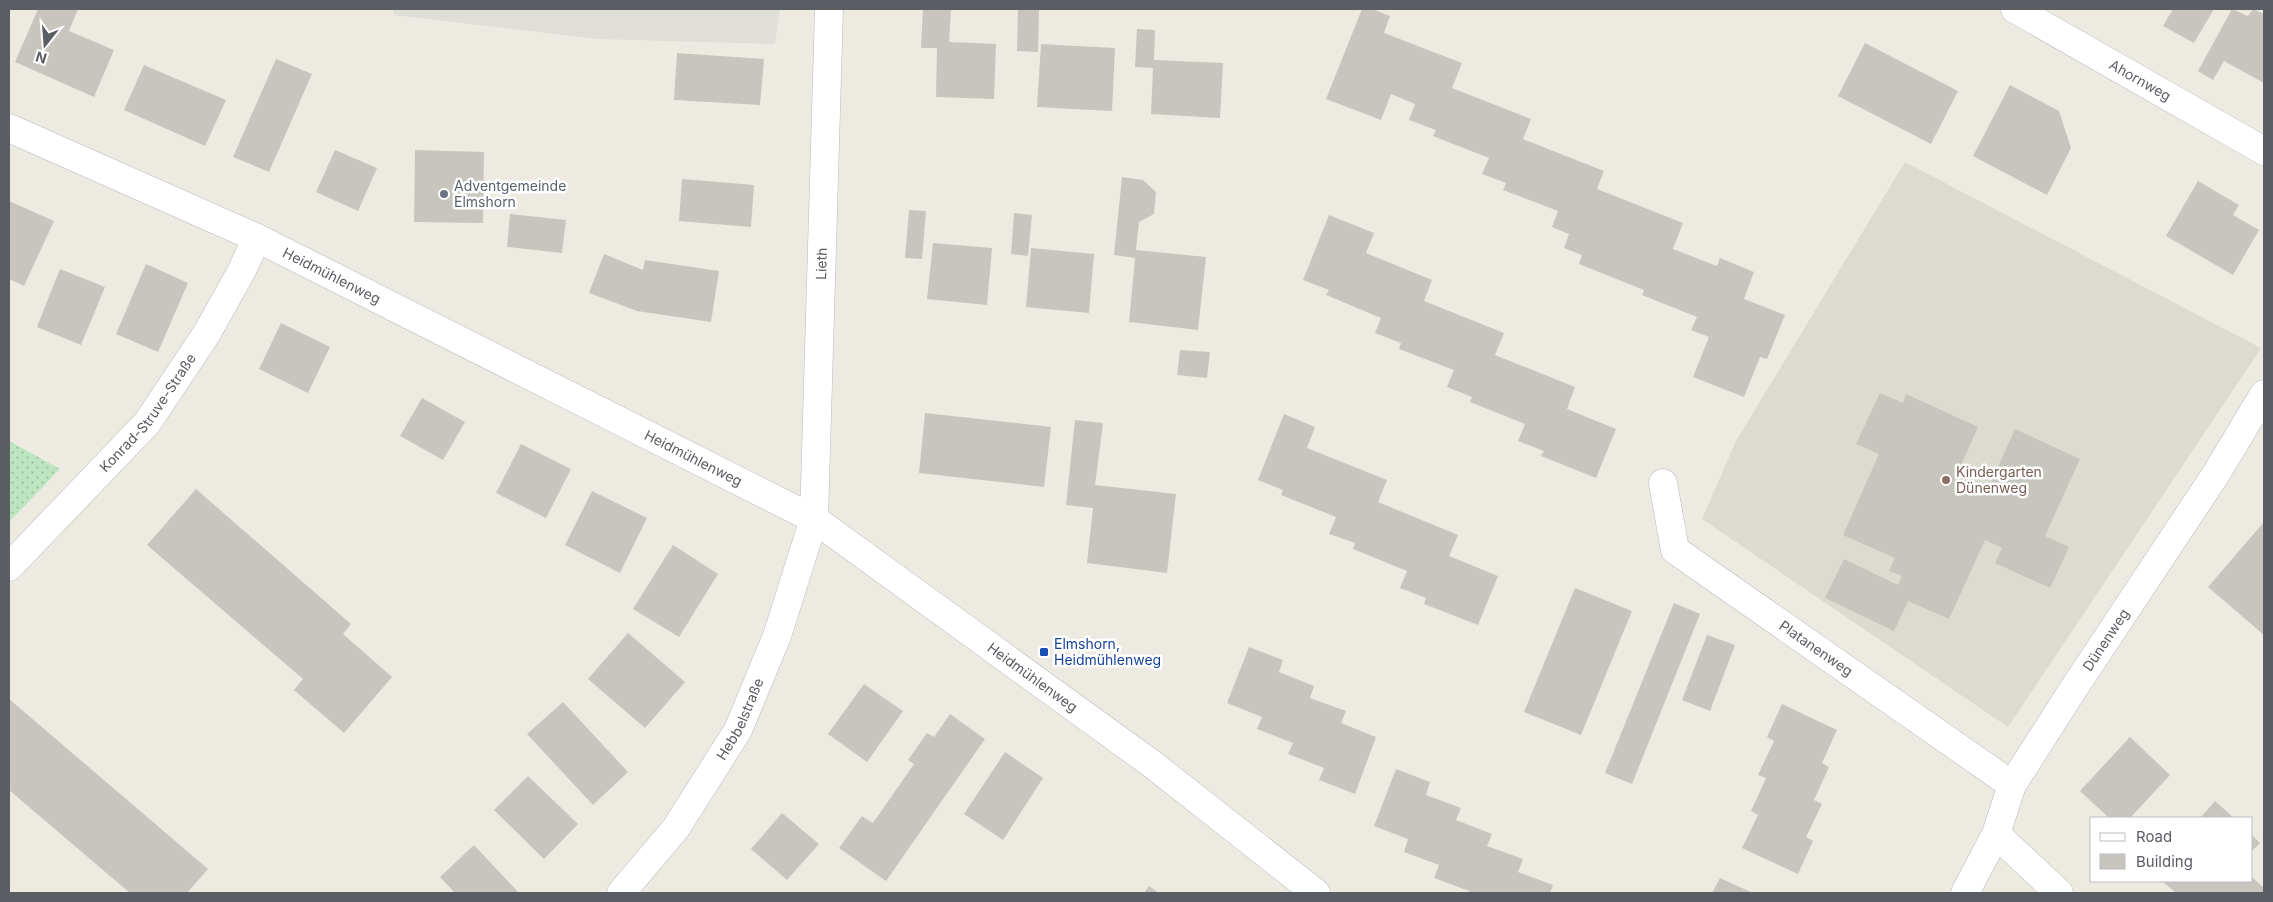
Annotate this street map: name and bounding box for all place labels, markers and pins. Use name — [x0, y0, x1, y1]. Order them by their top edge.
place label: Adventgemeinde Elmshorn — [454, 177, 566, 210]
marker: Adventgemeinde Elmshorn — [438, 188, 450, 200]
place label: Kindergarten Dünenweg — [1956, 463, 2042, 496]
marker: Kindergarten Dünenweg — [1940, 474, 1952, 486]
place label: Elmshorn, Heidmühlenweg — [1054, 635, 1161, 668]
marker: Elmshorn, Heidmühlenweg — [1038, 646, 1050, 658]

